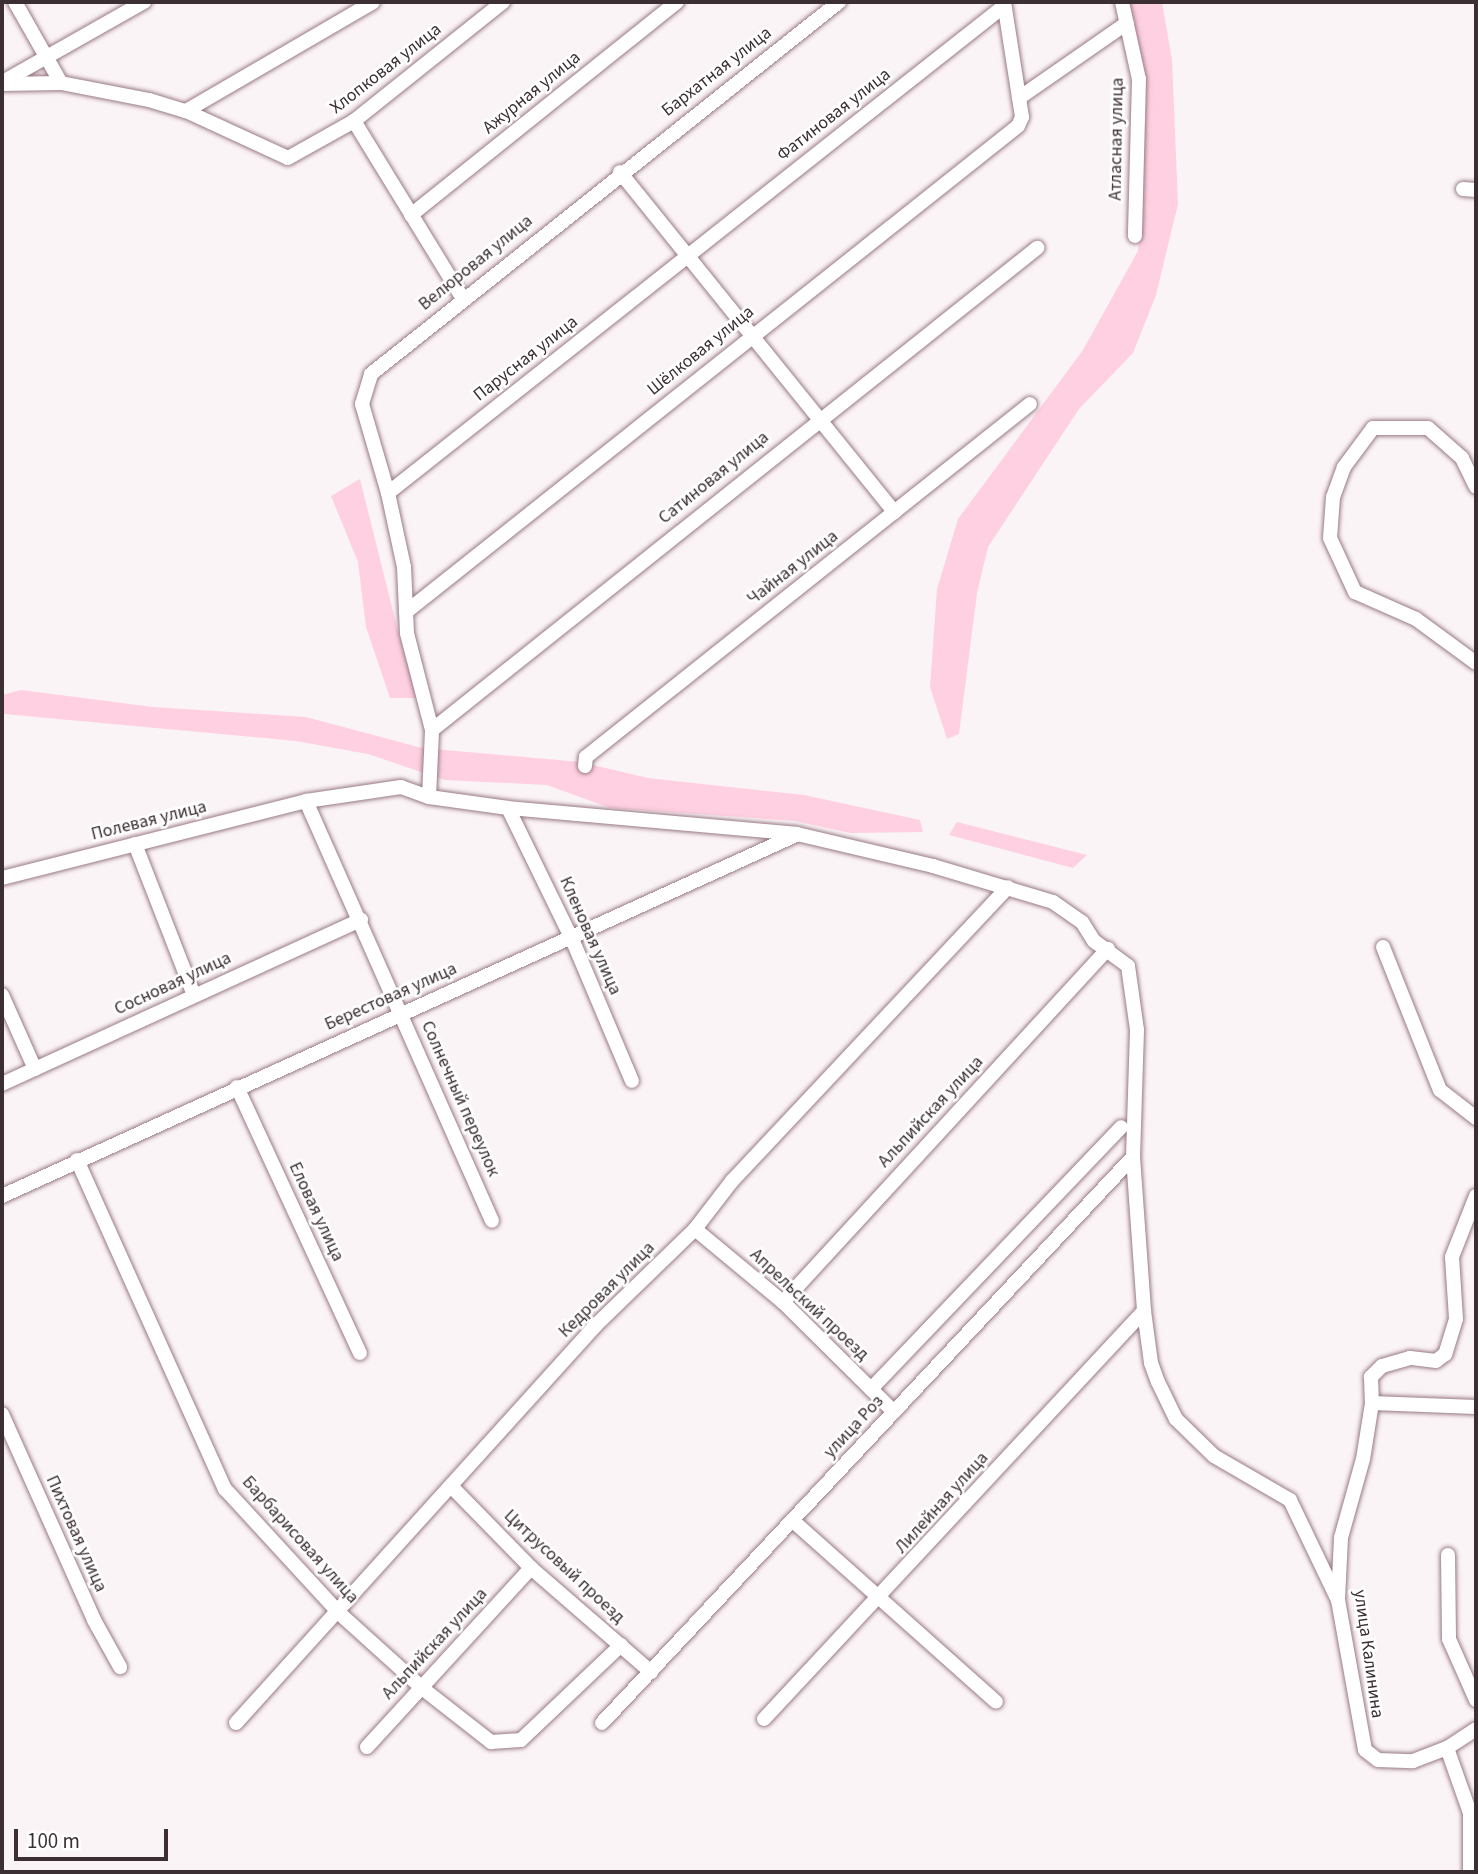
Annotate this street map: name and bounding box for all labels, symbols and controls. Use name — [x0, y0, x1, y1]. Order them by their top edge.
street label: Хлопковая улица — [326, 19, 446, 119]
street label: Бархатная улица — [658, 22, 776, 122]
street label: Ажурная улица — [479, 47, 585, 139]
street label: Фатиновая улица — [773, 64, 895, 166]
street label: Атласная улица — [1105, 77, 1129, 201]
street label: Велюровая улица — [415, 210, 537, 316]
street label: Шёлковая улица — [643, 301, 759, 401]
street label: Парусная улица — [470, 312, 582, 406]
street label: Сатиновая улица — [654, 427, 774, 529]
street label: Чайная улица — [743, 526, 843, 610]
street label: Полевая улица — [89, 796, 209, 846]
street label: Кленовая улица — [554, 873, 626, 999]
street label: Сосновая улица — [111, 948, 235, 1020]
street label: Берестовая улица — [322, 958, 460, 1036]
street label: Солнечный переулок — [416, 1018, 504, 1180]
street label: Альпийская улица — [874, 1052, 988, 1172]
street label: Еловая улица — [284, 1159, 348, 1265]
street label: Кедровая улица — [554, 1237, 660, 1343]
street label: Апрельский проезд — [745, 1244, 873, 1366]
street label: улица Роз — [819, 1391, 889, 1463]
street label: Лилейная улица — [891, 1448, 993, 1558]
street label: Пихтовая улица — [41, 1472, 111, 1596]
street label: Барбарисовая улица — [237, 1472, 363, 1608]
street label: Цитрусовый проезд — [499, 1505, 629, 1629]
street label: Альпийская улица — [378, 1584, 492, 1704]
street label: улица Калинина — [1348, 1588, 1388, 1720]
scale bar — [18, 1814, 172, 1858]
text: 100 m — [27, 1826, 80, 1856]

